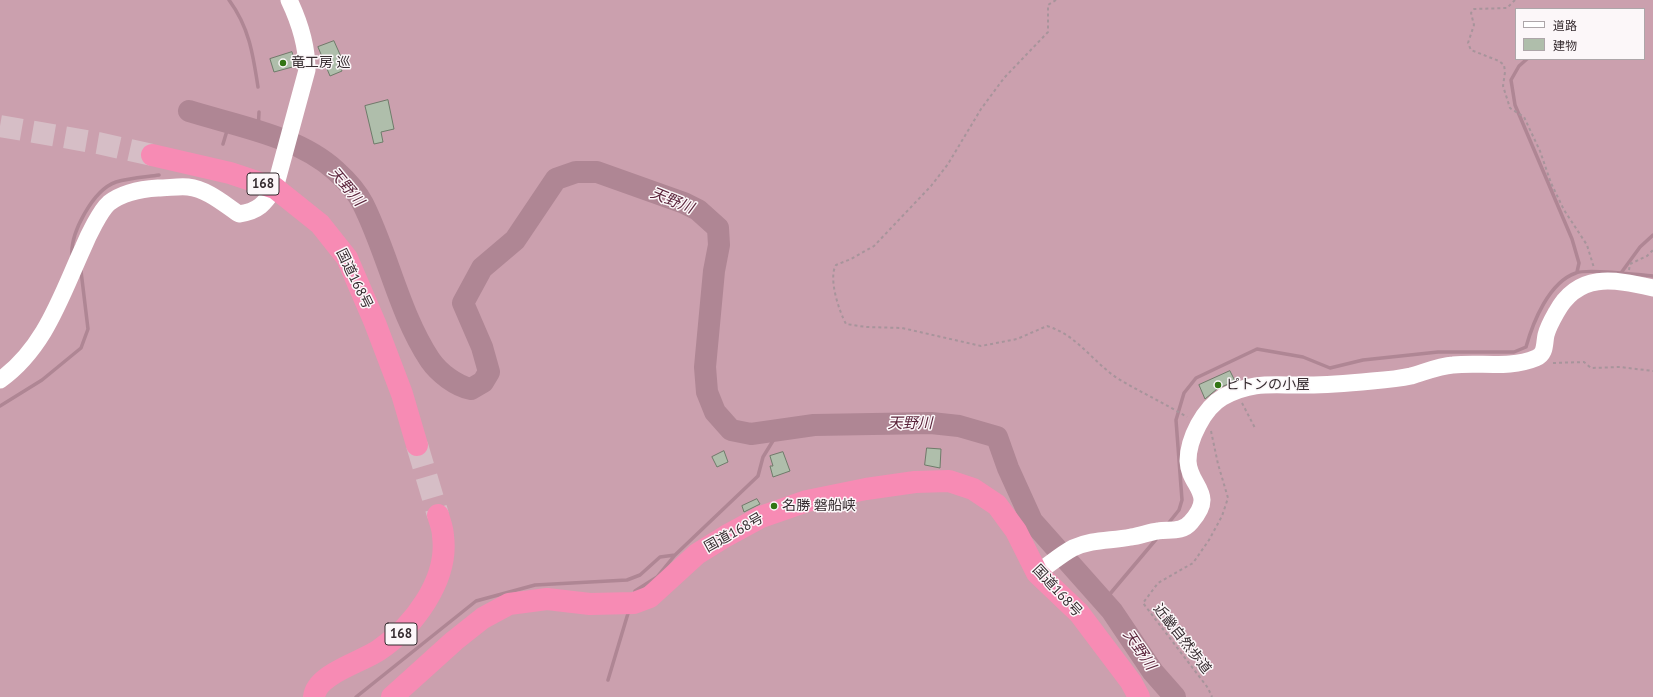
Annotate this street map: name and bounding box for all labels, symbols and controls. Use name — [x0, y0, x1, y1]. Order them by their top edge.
legend — [1515, 8, 1645, 60]
text: 道路 — [1553, 18, 1577, 33]
text: 建物 — [1553, 38, 1577, 53]
place label: 竜工房 巡 — [291, 55, 351, 71]
marker: 竜工房 巡 — [278, 58, 288, 68]
water label: 天野川 — [325, 164, 367, 210]
road number: 168 — [247, 173, 279, 195]
water label: 天野川 — [648, 184, 696, 218]
street label: 国道168号 — [332, 246, 376, 312]
place label: ピトンの小屋 — [1226, 377, 1310, 393]
marker: ピトンの小屋 — [1213, 380, 1223, 390]
water label: 天野川 — [888, 415, 932, 433]
place label: 名勝 磐船峡 — [782, 498, 856, 514]
marker: 名勝 磐船峡 — [769, 501, 779, 511]
street label: 国道168号 — [702, 510, 766, 556]
street label: 国道168号 — [1029, 562, 1085, 620]
street label: 近畿自然歩道 — [1150, 601, 1214, 677]
road number: 168 — [385, 623, 417, 645]
water label: 天野川 — [1119, 626, 1159, 674]

